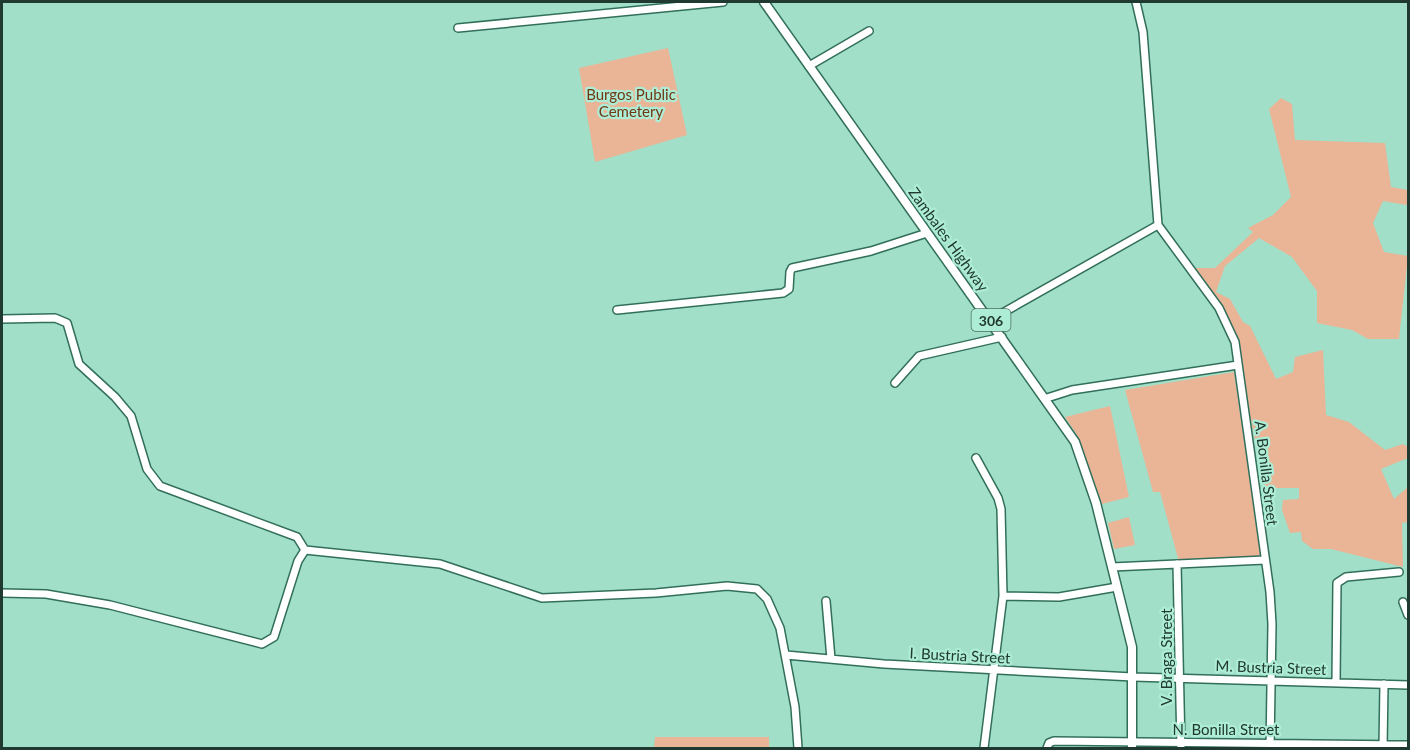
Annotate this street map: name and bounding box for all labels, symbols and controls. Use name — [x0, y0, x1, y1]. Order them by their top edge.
park label: Burgos Public Cemetery — [586, 85, 676, 120]
street label: Zambales Highway — [905, 183, 993, 295]
road number: 306 — [972, 309, 1010, 331]
street label: A. Bonilla Street — [1252, 420, 1282, 527]
street label: V. Braga Street — [1157, 608, 1175, 706]
street label: I. Bustria Street — [909, 643, 1012, 667]
street label: M. Bustria Street — [1215, 656, 1327, 678]
street label: N. Bonilla Street — [1173, 720, 1280, 738]

